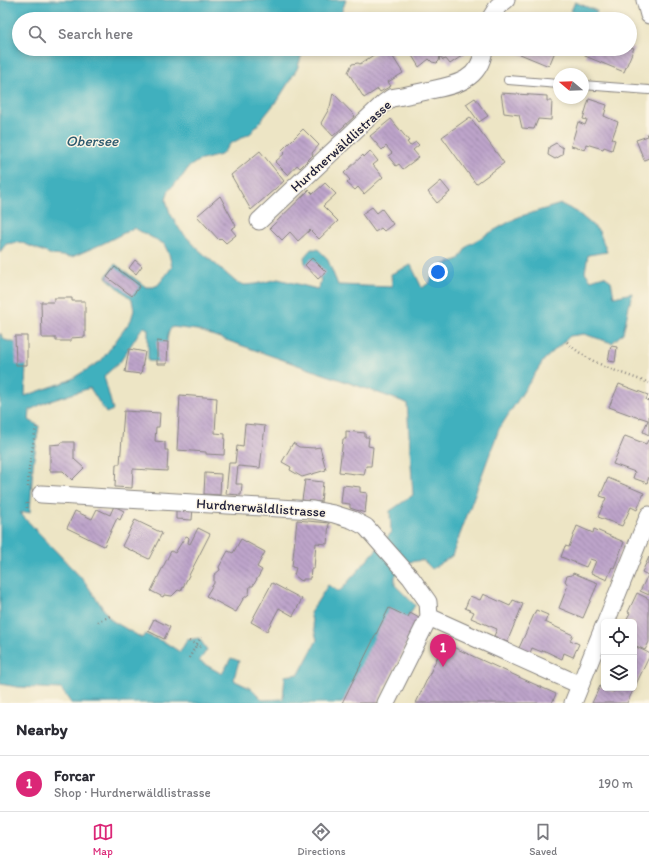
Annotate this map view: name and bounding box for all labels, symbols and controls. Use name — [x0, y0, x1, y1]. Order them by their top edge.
search box — [12, 12, 637, 56]
icon: search — [26, 23, 48, 45]
text: Search here — [58, 25, 133, 43]
north arrow — [553, 68, 589, 104]
street label: Hurdnerwäldlistrasse — [287, 96, 395, 196]
water label: Obersee — [66, 132, 119, 150]
your location — [428, 262, 448, 282]
street label: Hurdnerwäldlistrasse — [196, 495, 327, 521]
map controls — [601, 619, 637, 691]
button: locate — [601, 619, 637, 655]
pin: 1 — [430, 634, 456, 667]
button: layers — [601, 655, 637, 691]
text: Nearby — [16, 719, 68, 739]
text: Forcar — [54, 767, 95, 785]
text: 1 — [26, 776, 32, 791]
text: 190 m — [598, 776, 633, 791]
text: Shop · Hurdnerwäldlistrasse — [54, 785, 211, 800]
tab: Map — [92, 821, 114, 858]
tab: Directions — [297, 821, 346, 858]
tab: Saved — [529, 821, 557, 858]

